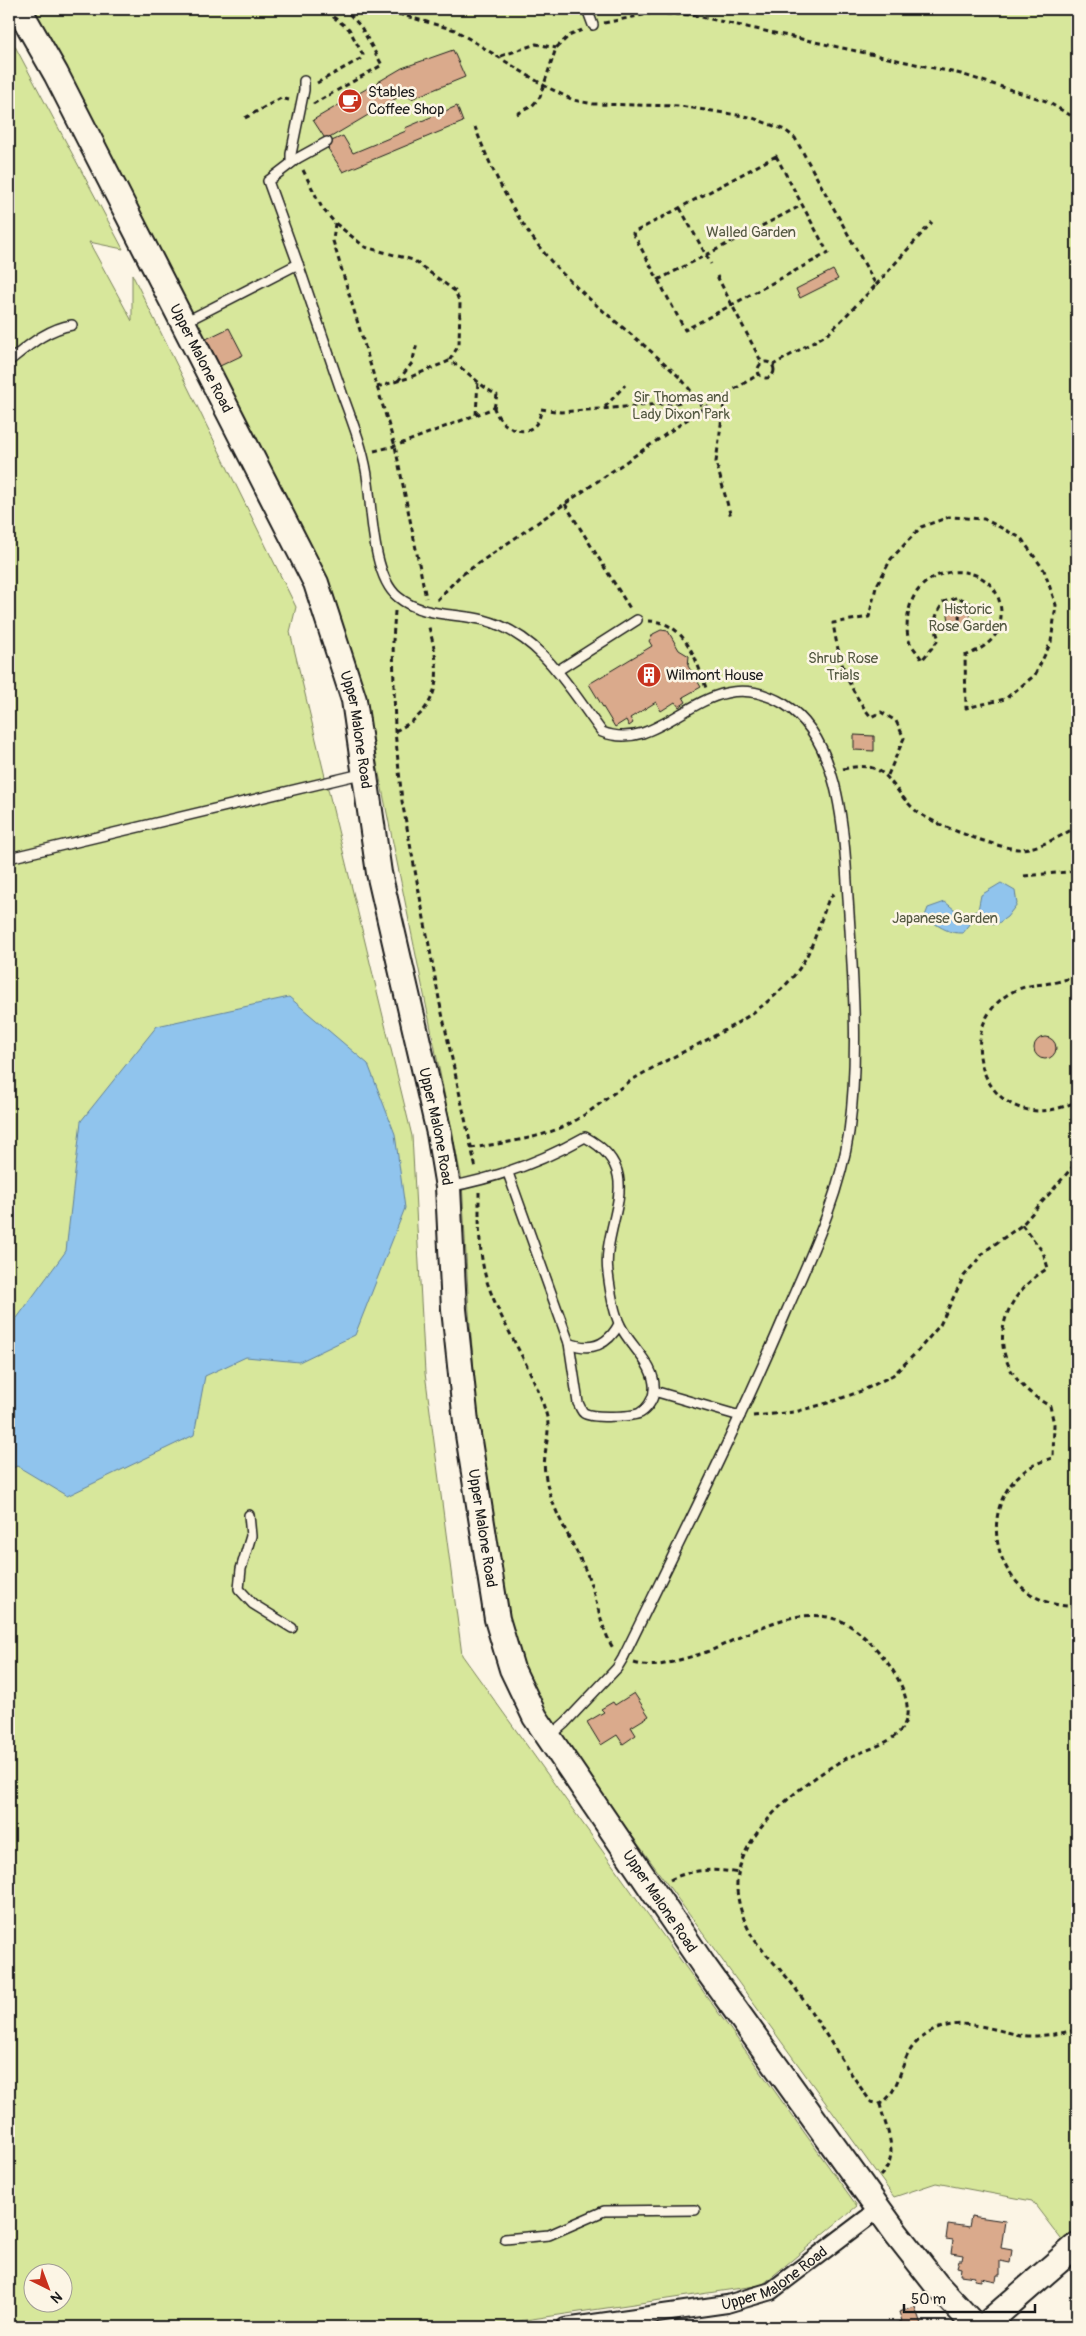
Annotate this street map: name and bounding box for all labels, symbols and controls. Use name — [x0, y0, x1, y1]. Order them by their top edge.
place label: Stables Coffee Shop — [368, 83, 444, 119]
cafe icon: Stables Coffee Shop — [337, 88, 363, 114]
park label: Walled Garden — [706, 223, 796, 242]
street label: Upper Malone Road — [165, 301, 236, 416]
park label: Sir Thomas and Lady Dixon Park — [632, 388, 731, 424]
park label: Historic Rose Garden — [928, 600, 1008, 636]
park label: Shrub Rose Trials — [808, 649, 879, 685]
building icon: Wilmont House — [636, 662, 662, 688]
place label: Wilmont House — [666, 666, 764, 685]
street label: Upper Malone Road — [335, 668, 376, 790]
park label: Japanese Garden — [892, 909, 998, 928]
street label: Upper Malone Road — [414, 1066, 457, 1187]
street label: Upper Malone Road — [464, 1468, 501, 1589]
street label: Upper Malone Road — [618, 1847, 701, 1956]
street label: Upper Malone Road — [720, 2243, 831, 2315]
north arrow — [22, 2264, 72, 2314]
scale bar — [904, 2281, 1035, 2313]
text: N — [47, 2288, 66, 2307]
text: 50 m — [911, 2290, 946, 2309]

